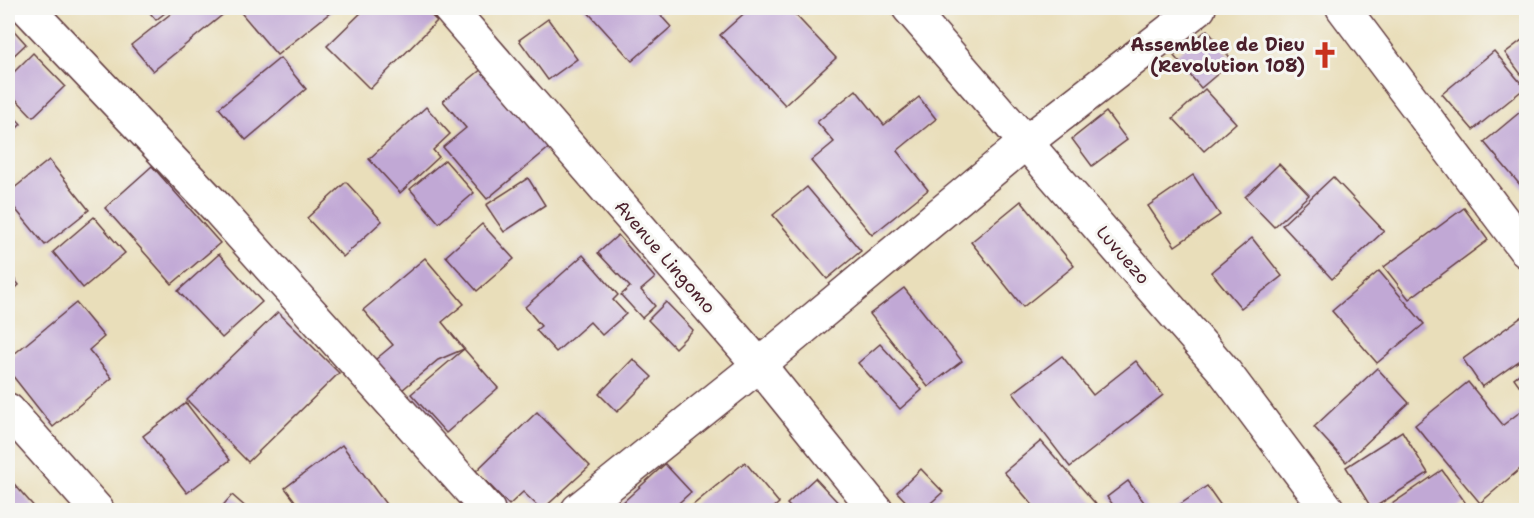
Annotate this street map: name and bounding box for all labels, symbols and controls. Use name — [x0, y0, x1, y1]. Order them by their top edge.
place label: Assemblee de Dieu (Revolution 108) — [1130, 33, 1305, 78]
church icon: Assemblee de Dieu (Revolution 108) — [1310, 40, 1340, 70]
street label: Avenue Lingomo — [609, 195, 721, 319]
street label: Luvuezo — [1091, 221, 1155, 289]

